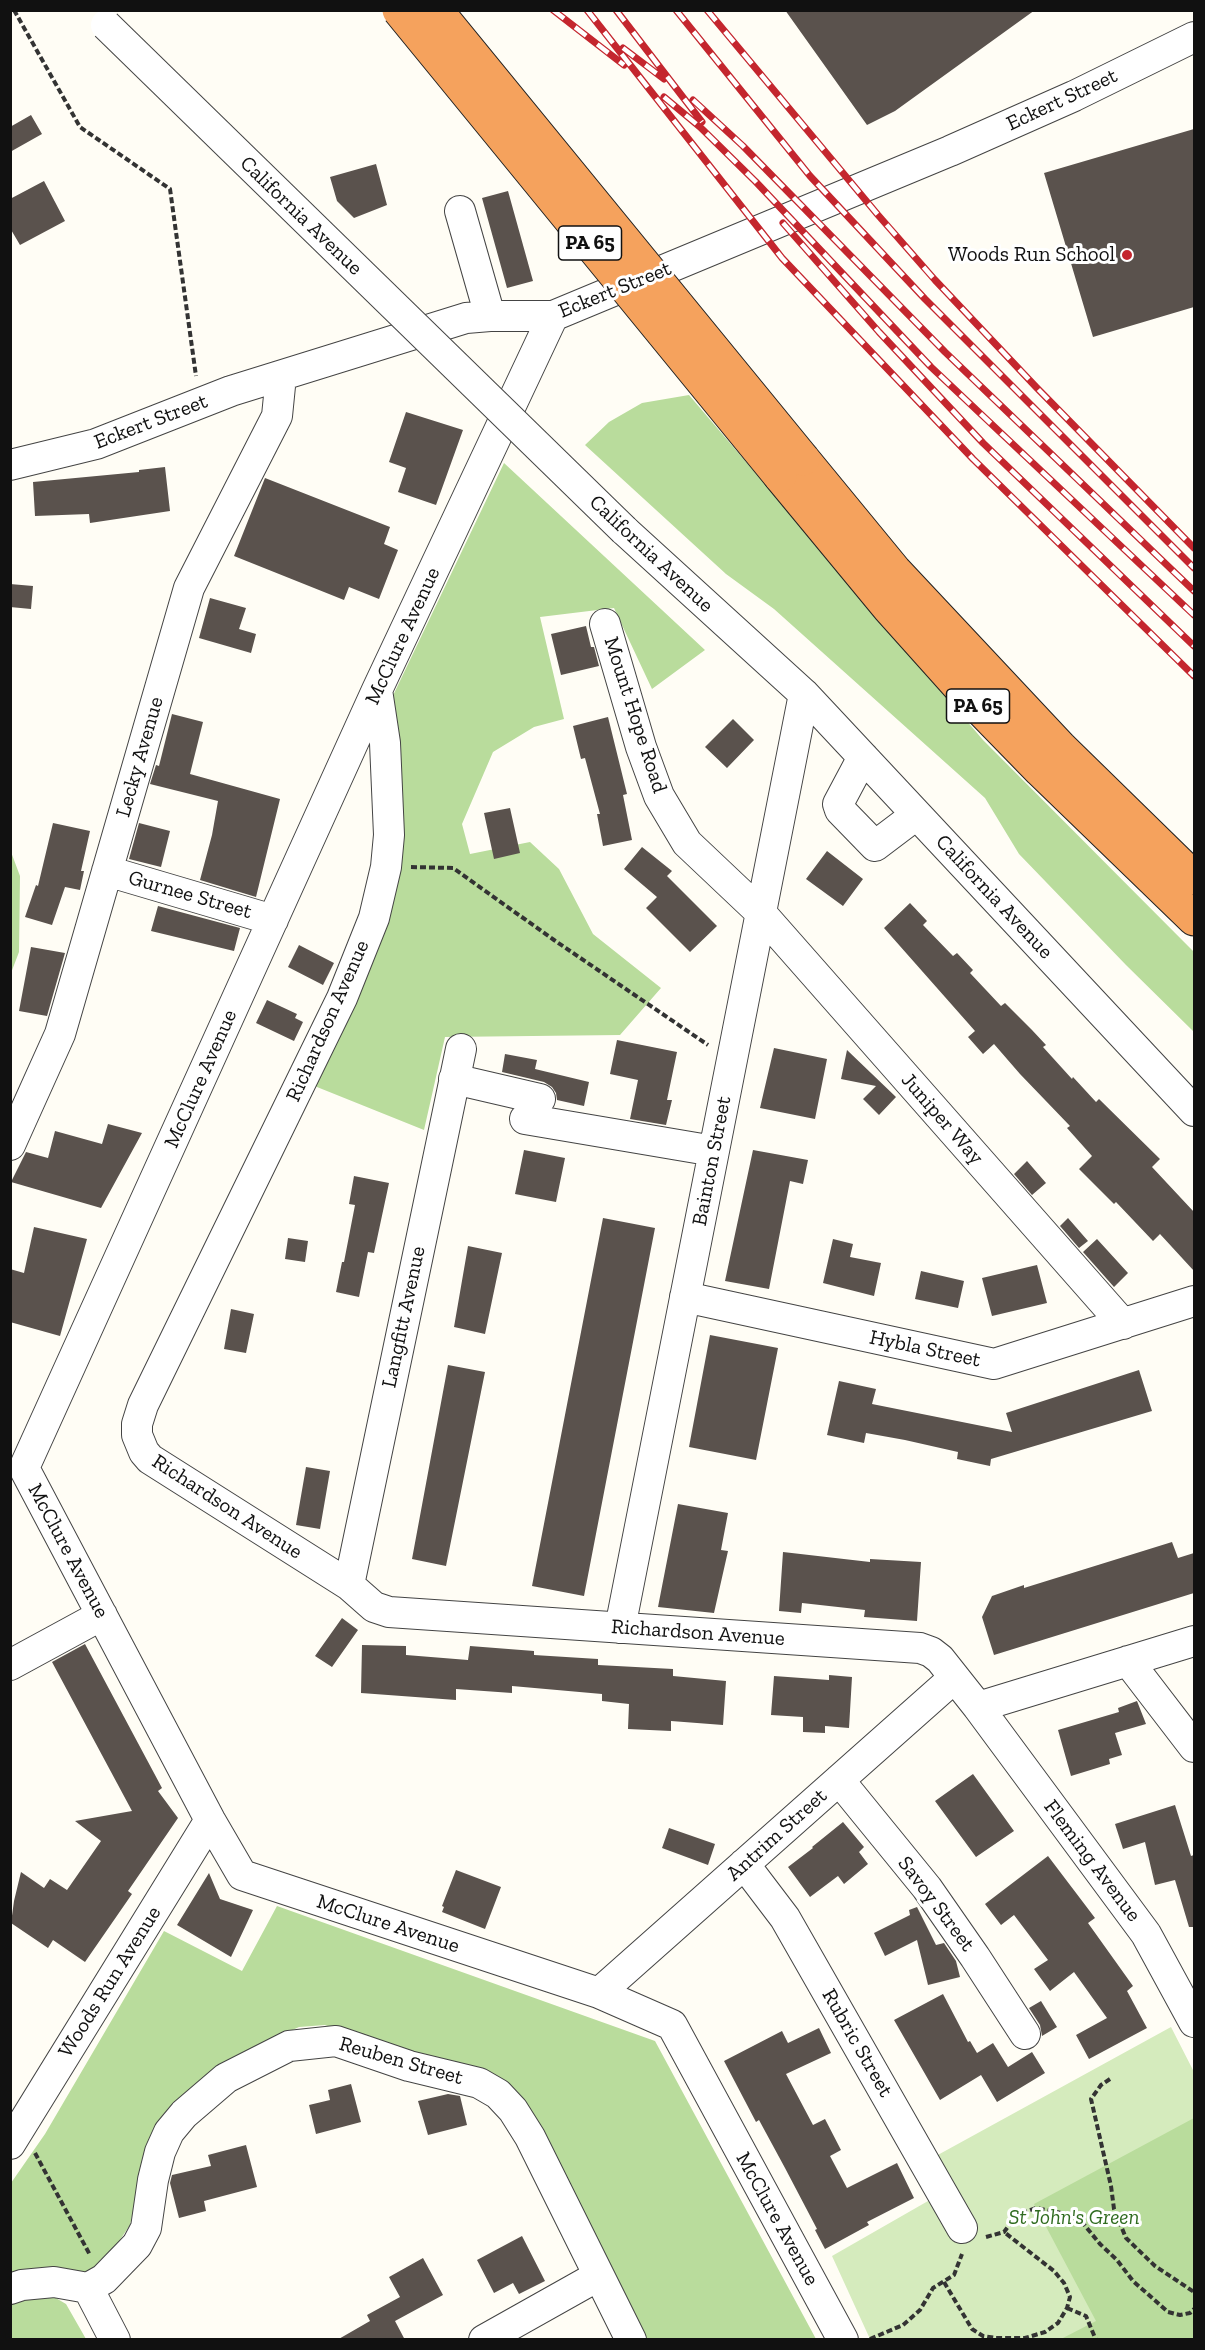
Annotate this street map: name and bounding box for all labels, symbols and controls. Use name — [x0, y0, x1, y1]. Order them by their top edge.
street label: Eckert Street — [1003, 63, 1121, 137]
street label: California Avenue — [234, 151, 368, 281]
road number: PA 65 — [558, 226, 622, 260]
place label: Woods Run School — [948, 242, 1115, 268]
marker: Woods Run School — [1120, 248, 1134, 262]
street label: Eckert Street — [555, 256, 675, 324]
street label: Eckert Street — [91, 389, 211, 455]
street label: California Avenue — [584, 490, 718, 618]
street label: McClure Avenue — [360, 563, 446, 709]
street label: Mount Hope Road — [598, 634, 672, 796]
road number: PA 65 — [946, 689, 1010, 723]
street label: Lecky Avenue — [111, 694, 169, 820]
street label: California Avenue — [930, 830, 1058, 964]
street label: Gurnee Street — [125, 865, 255, 925]
street label: Richardson Avenue — [281, 936, 375, 1106]
street label: McClure Avenue — [159, 1006, 243, 1152]
street label: Juniper Way — [895, 1068, 989, 1170]
street label: Bainton Street — [687, 1094, 737, 1228]
street label: Langfitt Avenue — [377, 1244, 431, 1390]
street label: Hybla Street — [867, 1325, 983, 1373]
street label: Richardson Avenue — [147, 1449, 307, 1565]
street label: McClure Avenue — [22, 1479, 114, 1623]
street label: Richardson Avenue — [610, 1614, 786, 1652]
street label: Antrim Street — [722, 1783, 832, 1887]
street label: Fleming Avenue — [1038, 1795, 1146, 1927]
street label: Savoy Street — [892, 1851, 980, 1957]
street label: McClure Avenue — [313, 1889, 463, 1959]
street label: Woods Run Avenue — [53, 1902, 167, 2062]
street label: Rubric Street — [816, 1985, 898, 2101]
street label: Reuben Street — [336, 2031, 466, 2091]
street label: McClure Avenue — [730, 2148, 824, 2290]
park label: St John's Green — [1009, 2205, 1139, 2231]

